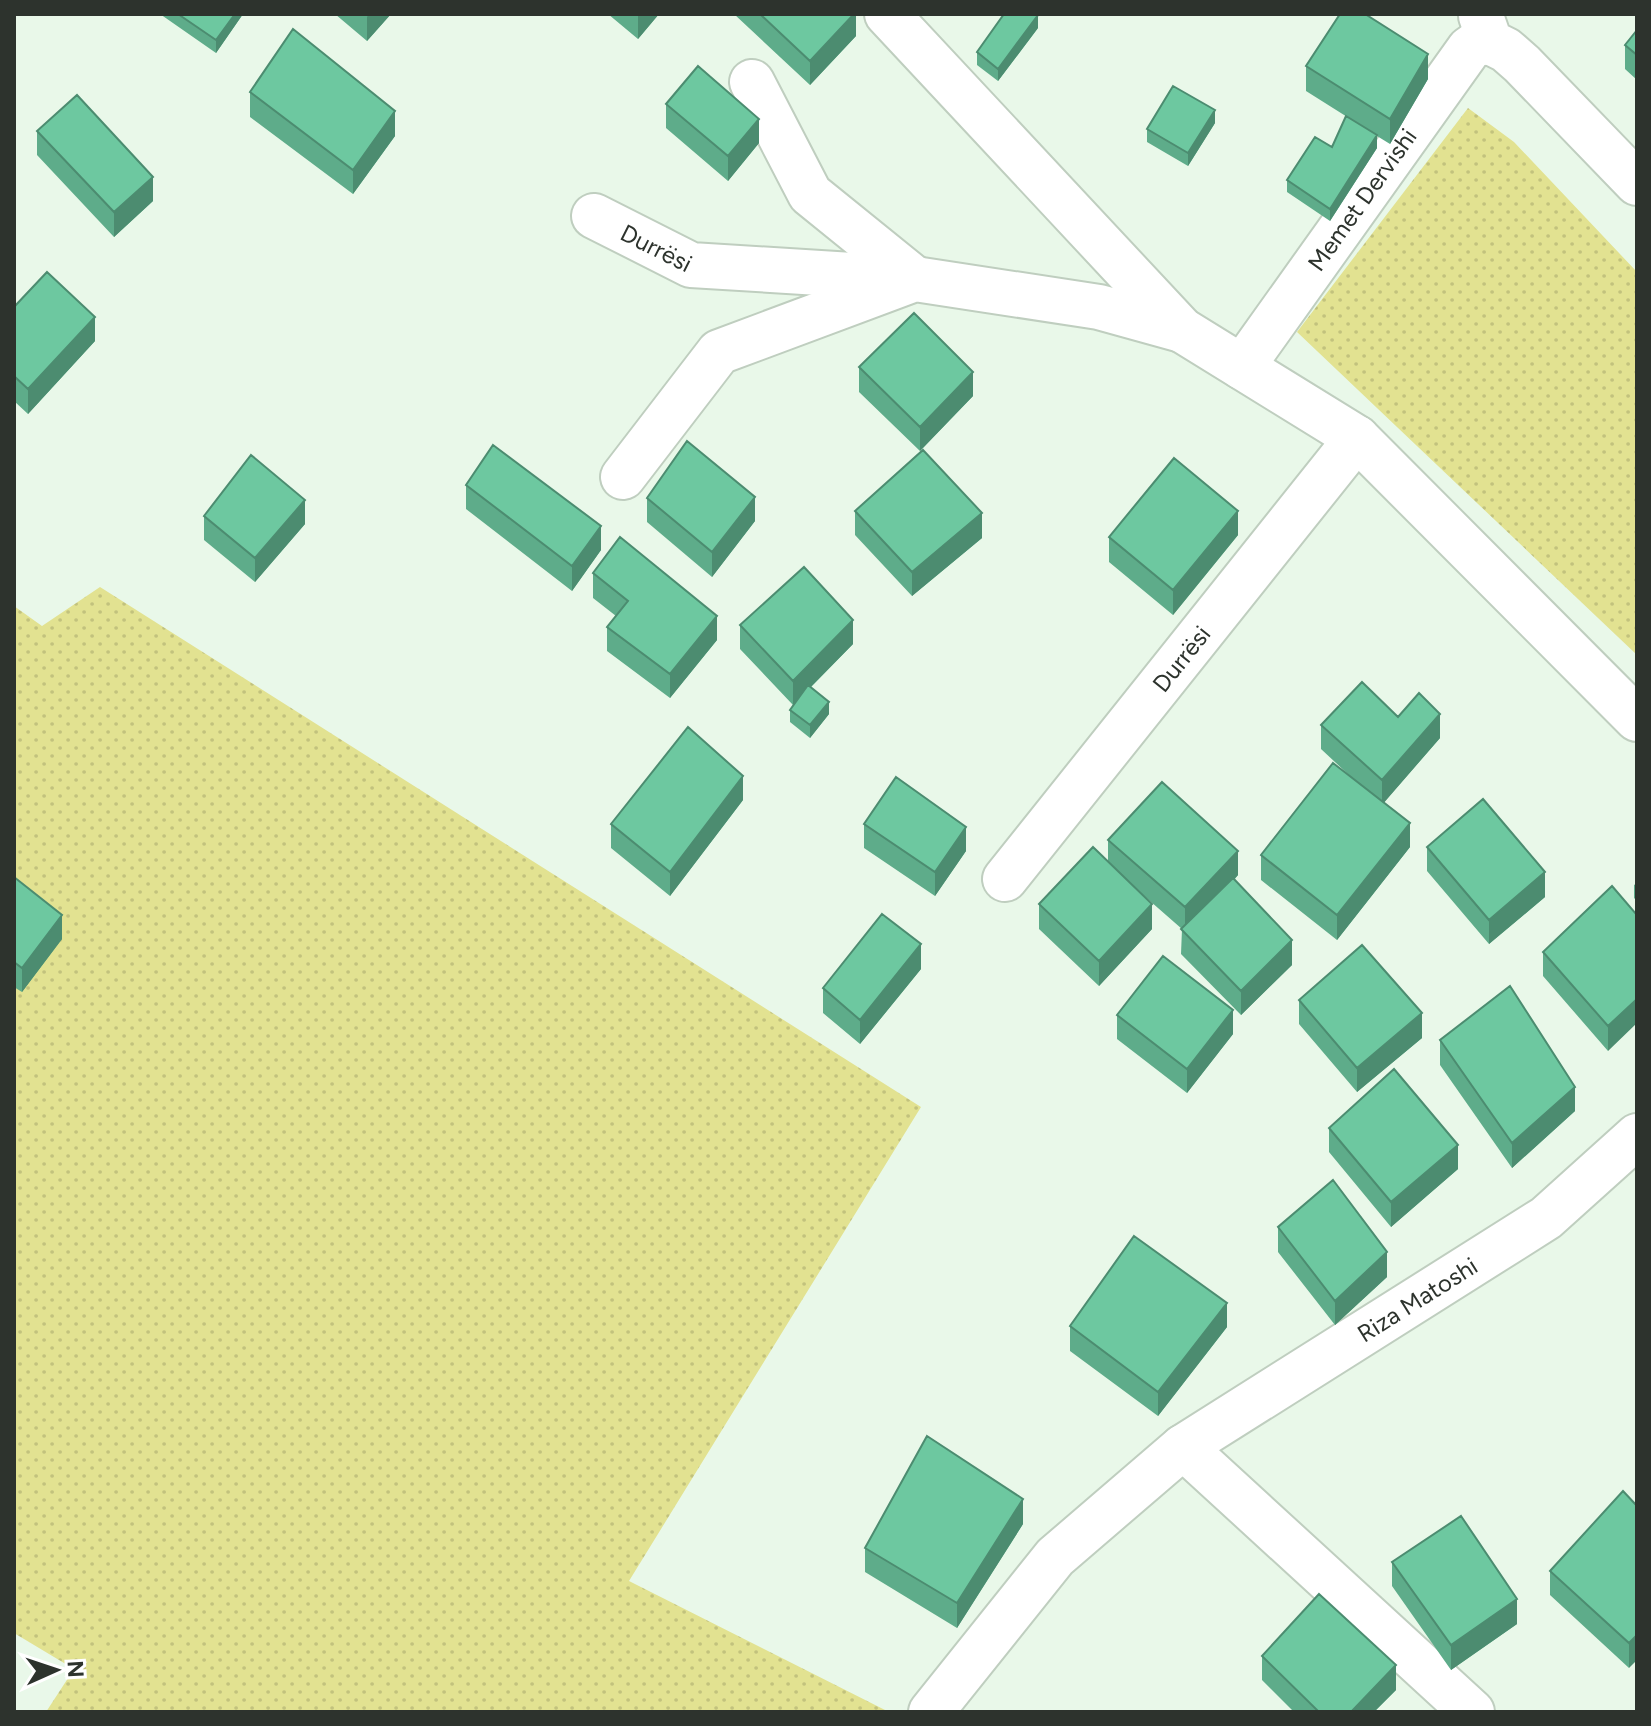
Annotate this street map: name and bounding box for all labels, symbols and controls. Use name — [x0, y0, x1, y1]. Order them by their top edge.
street label: Memet Dervishi — [1301, 123, 1422, 276]
street label: Durrësi — [616, 217, 697, 278]
street label: Durrësi — [1146, 620, 1216, 697]
street label: Riza Matoshi — [1352, 1251, 1482, 1348]
north arrow — [16, 1630, 96, 1710]
text: N — [62, 1660, 89, 1678]

